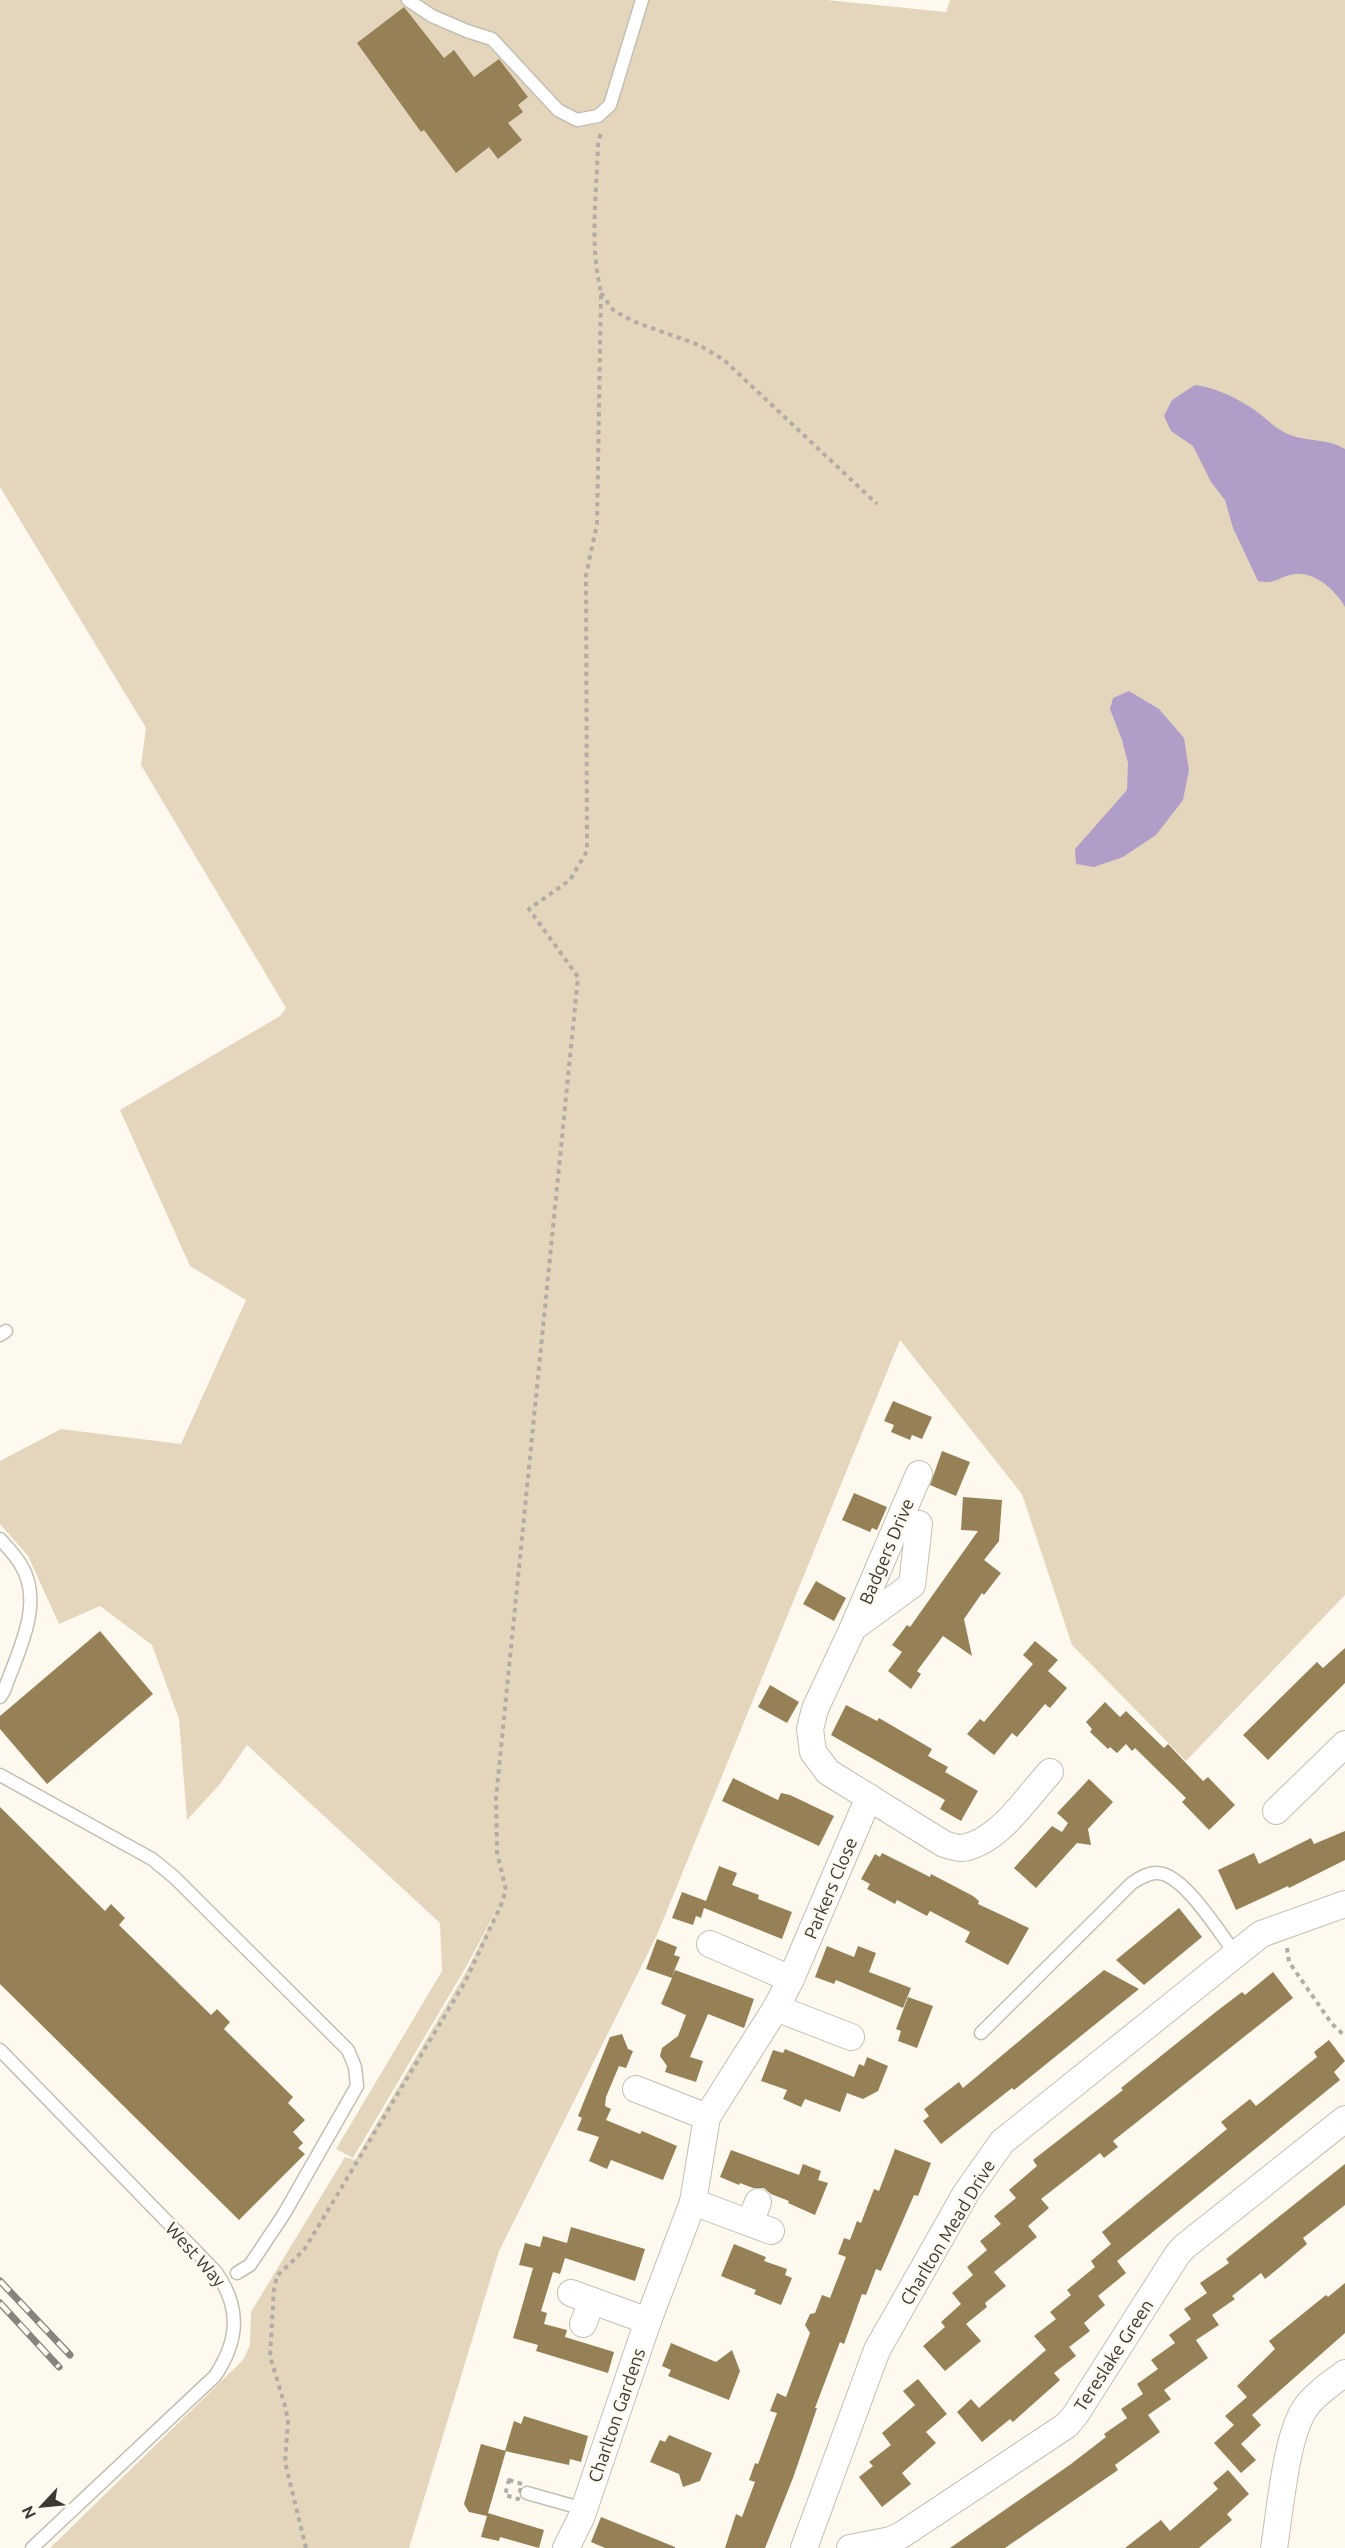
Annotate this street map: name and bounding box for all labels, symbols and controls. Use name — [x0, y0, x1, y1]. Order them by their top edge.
street label: Badgers Drive — [855, 1495, 917, 1607]
street label: Parkers Close — [800, 1834, 860, 1942]
street label: Charlton Mead Drive — [896, 2156, 998, 2308]
street label: West Way — [162, 2218, 230, 2290]
street label: Tereslake Green — [1069, 2295, 1157, 2415]
street label: Charlton Gardens — [584, 2345, 648, 2485]
north arrow — [12, 2476, 72, 2536]
text: N — [18, 2503, 39, 2522]

